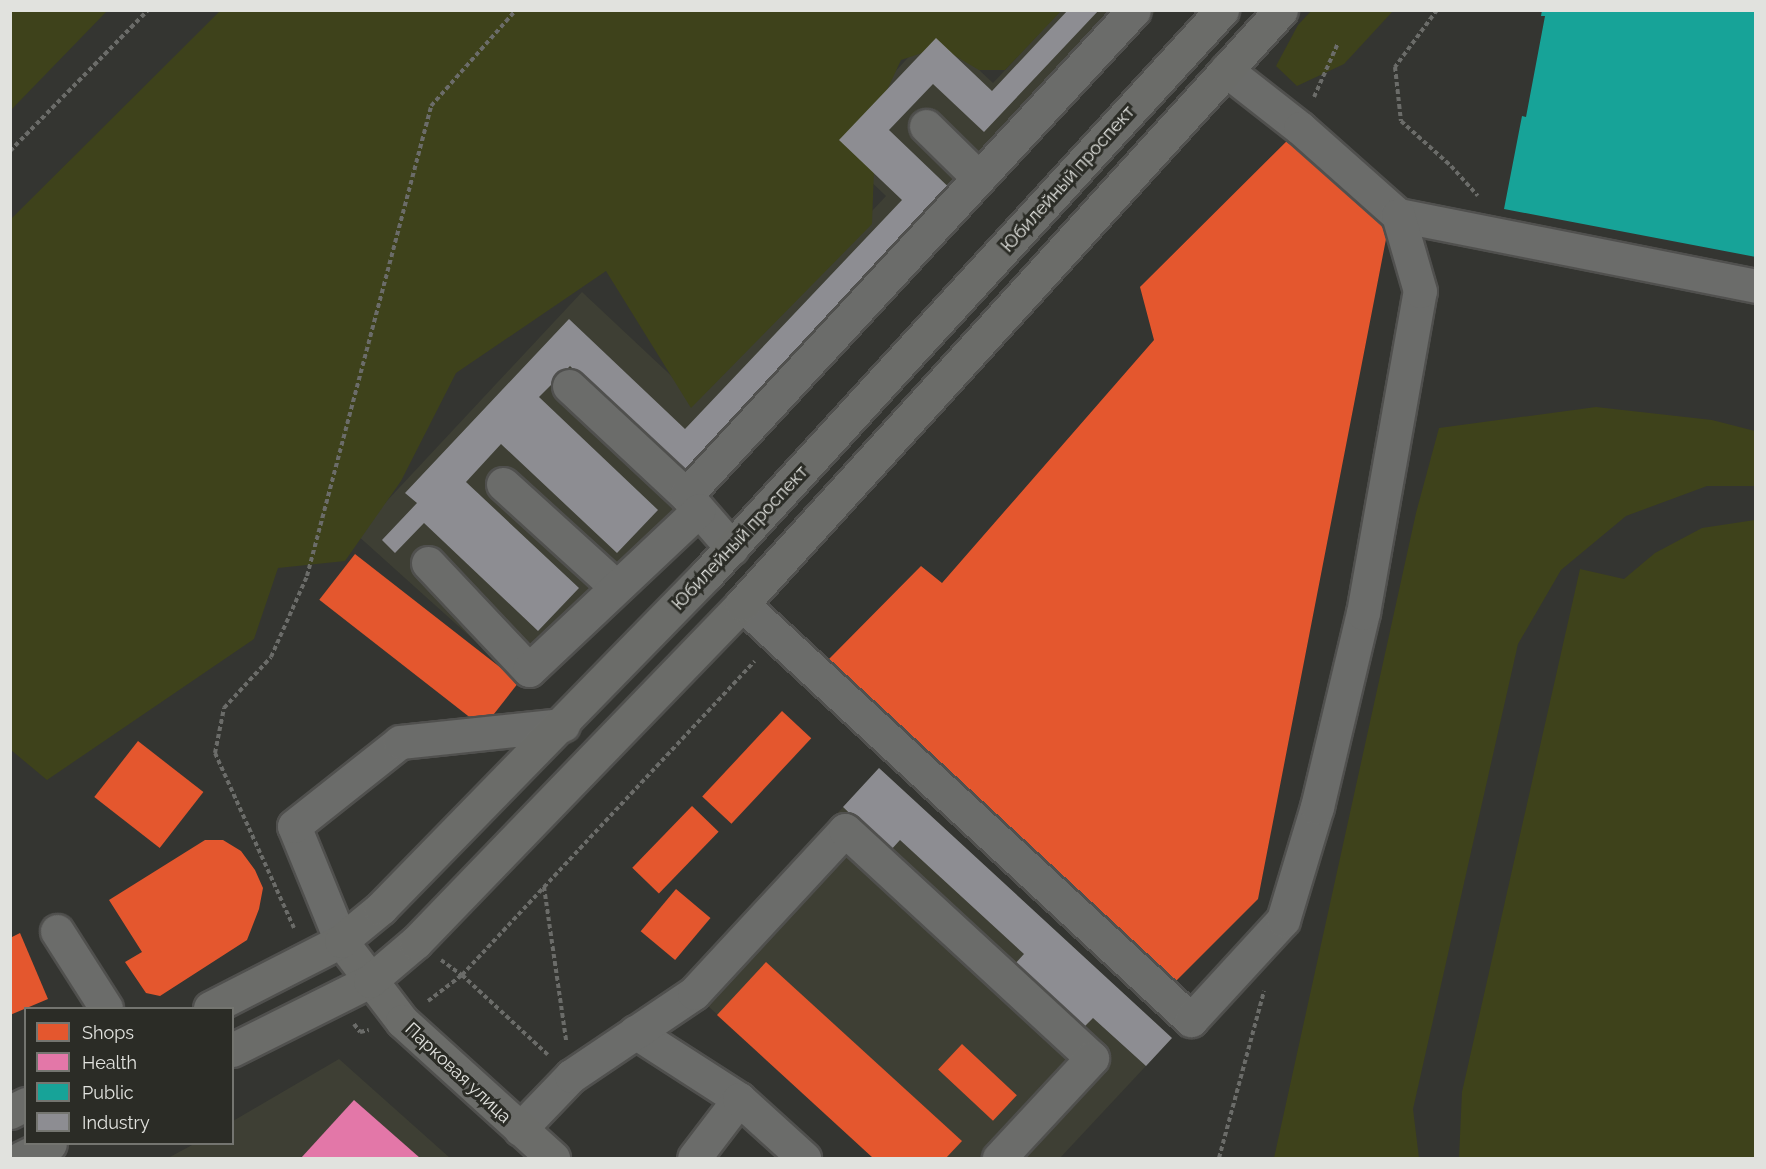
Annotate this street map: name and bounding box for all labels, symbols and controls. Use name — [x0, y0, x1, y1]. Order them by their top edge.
street label: Юбилейный проспект — [997, 101, 1139, 257]
street label: Юбилейный проспект — [668, 461, 812, 615]
legend — [24, 1007, 234, 1145]
street label: Парковая улица — [400, 1018, 516, 1128]
text: Shops — [82, 1022, 134, 1043]
text: Health — [82, 1052, 137, 1073]
text: Public — [82, 1082, 134, 1103]
text: Industry — [82, 1112, 150, 1133]

